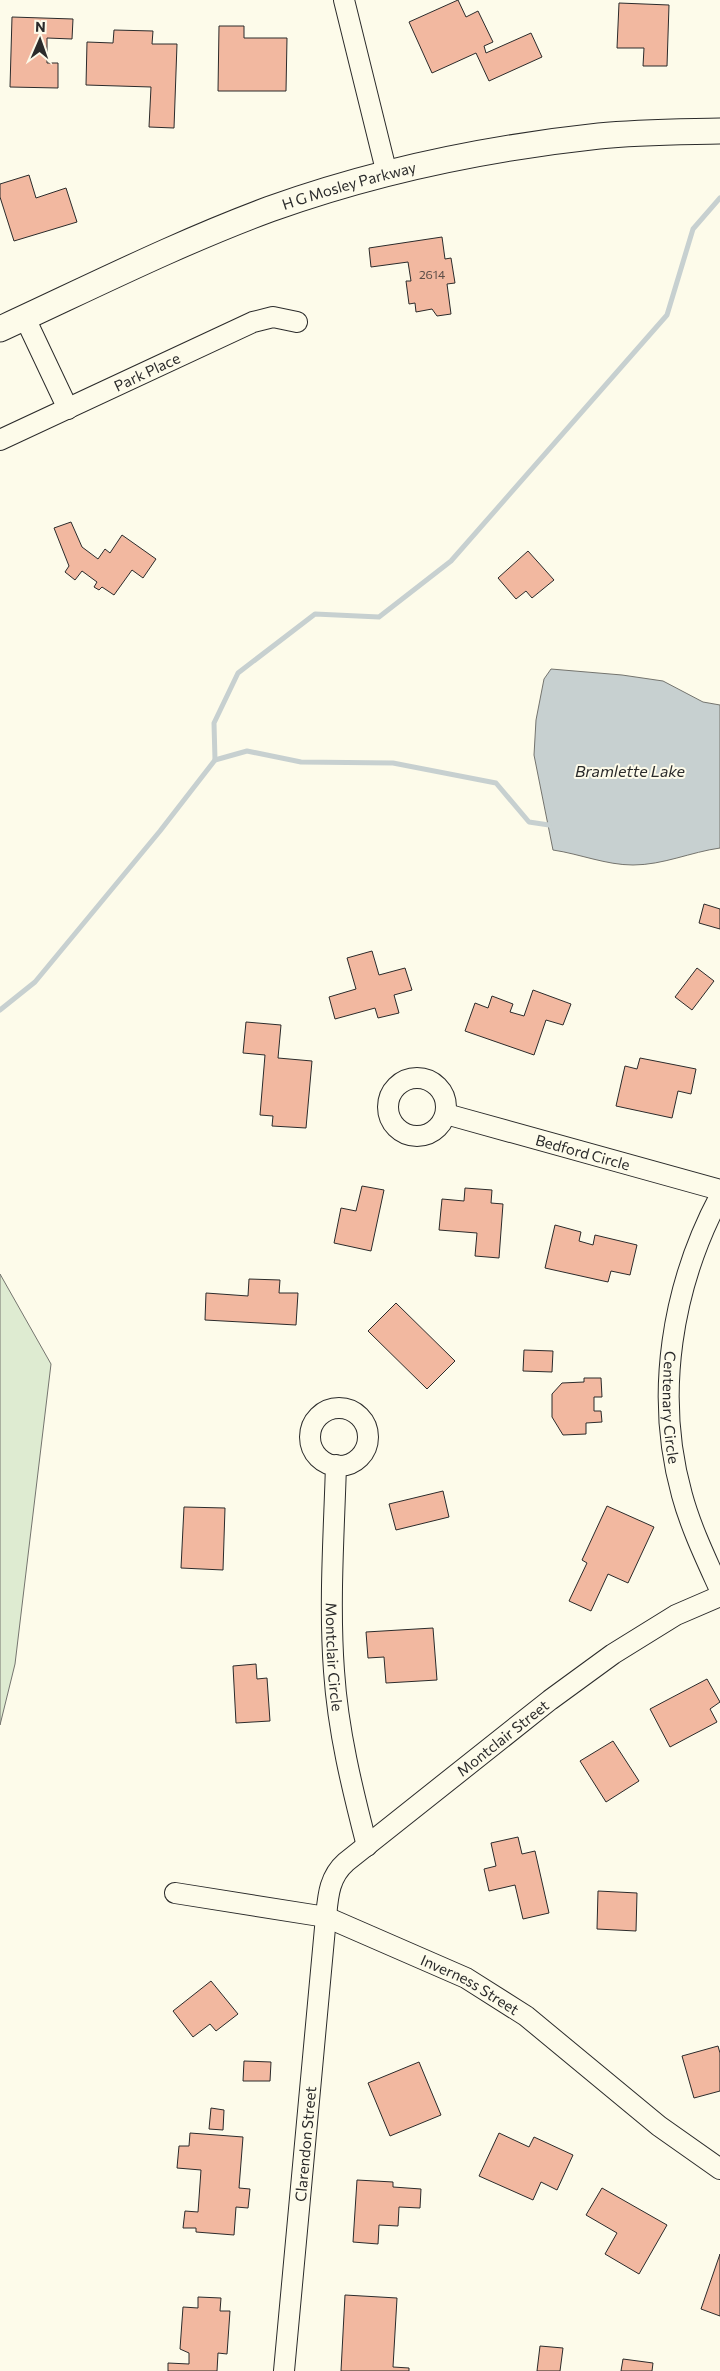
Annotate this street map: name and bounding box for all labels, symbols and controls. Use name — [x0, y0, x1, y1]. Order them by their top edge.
north arrow — [15, 15, 65, 65]
text: N — [35, 18, 46, 35]
street label: H G Mosley Parkway — [279, 158, 418, 213]
house number: 2614 — [419, 267, 445, 281]
street label: Park Place — [111, 348, 183, 395]
water label: Bramlette Lake — [575, 761, 686, 780]
street label: Bedford Circle — [534, 1130, 632, 1174]
street label: Centenary Circle — [660, 1350, 684, 1465]
street label: Montclair Circle — [323, 1603, 347, 1712]
street label: Montclair Street — [453, 1696, 552, 1780]
street label: Inverness Street — [418, 1950, 522, 2018]
street label: Clarendon Street — [291, 2085, 319, 2202]

